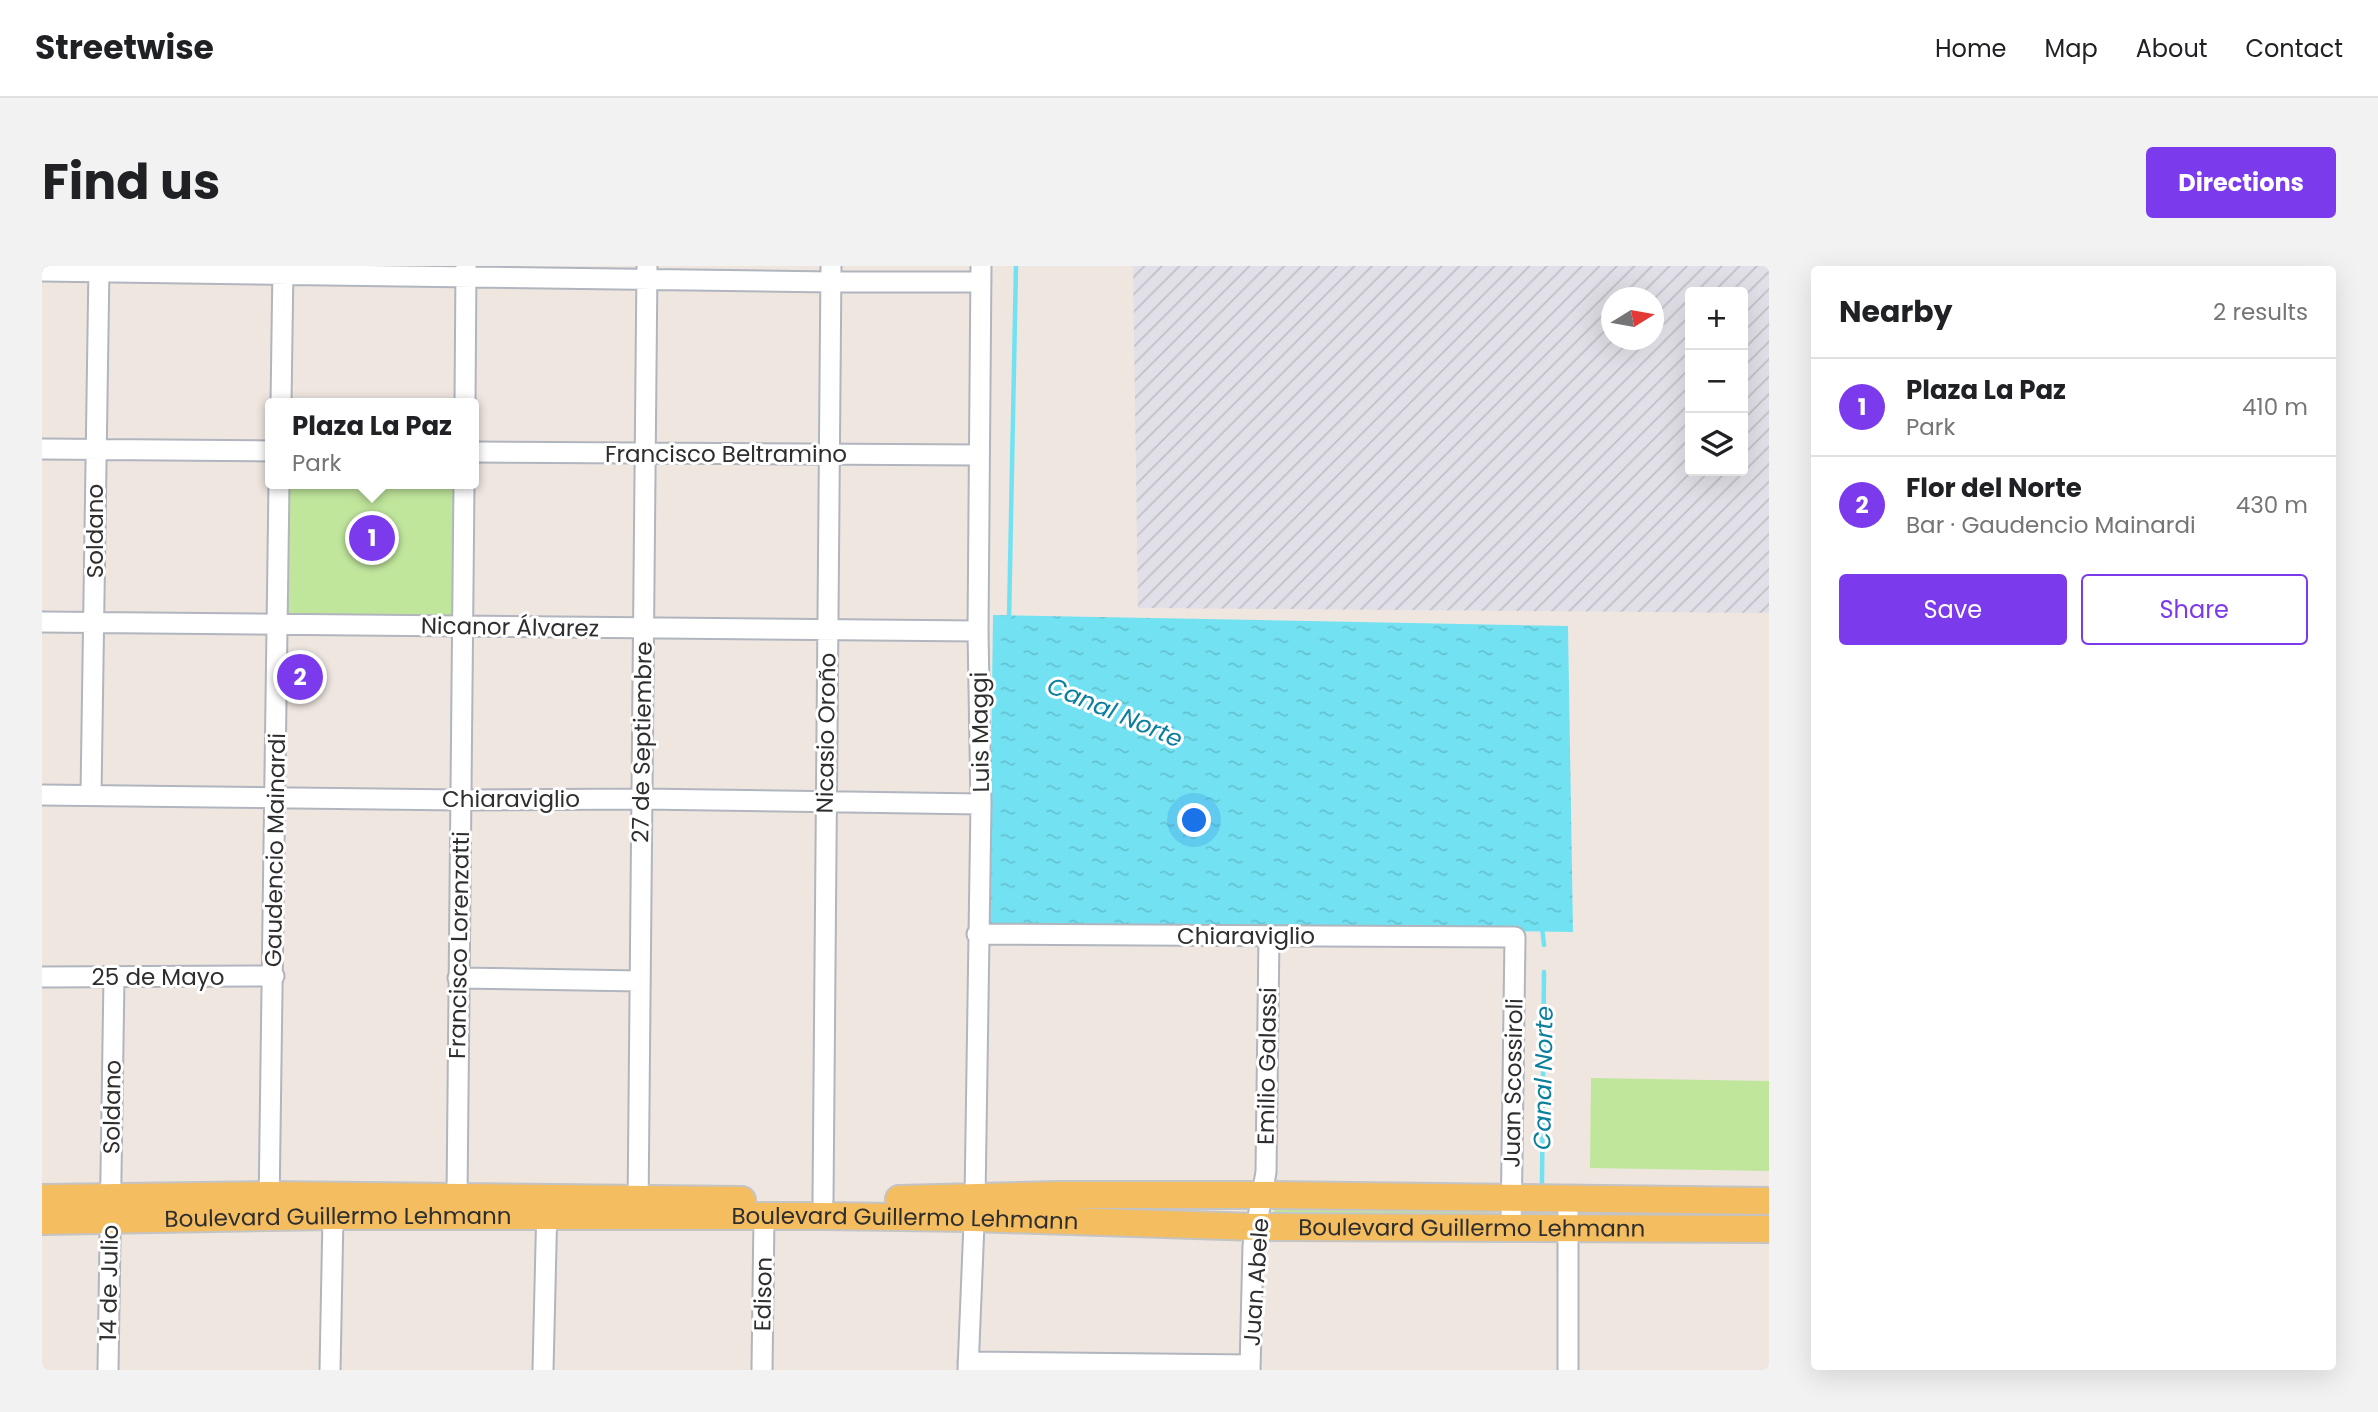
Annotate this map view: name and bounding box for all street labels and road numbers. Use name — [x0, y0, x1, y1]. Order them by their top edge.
street label: Francisco Beltramino — [605, 438, 847, 470]
street label: Soldano — [79, 484, 111, 578]
street label: Nicanor Álvarez — [421, 609, 599, 645]
street label: 27 de Septiembre — [624, 641, 660, 843]
street label: Nicasio Oroño — [809, 652, 843, 814]
street label: Luis Maggi — [963, 671, 997, 793]
street label: Gaudencio Mainardi — [257, 733, 293, 967]
street label: Chiaraviglio — [442, 783, 580, 815]
street label: Francisco Lorenzatti — [441, 831, 477, 1059]
street label: Chiaraviglio — [1177, 920, 1315, 952]
street label: 25 de Mayo — [92, 961, 224, 993]
street label: Emilio Galassi — [1250, 987, 1284, 1145]
street label: Juan Scossiroli — [1496, 998, 1530, 1168]
street label: Soldano — [95, 1060, 129, 1154]
street label: Boulevard Guillermo Lehmann — [164, 1200, 511, 1235]
street label: Boulevard Guillermo Lehmann — [731, 1200, 1079, 1237]
street label: Boulevard Guillermo Lehmann — [1298, 1211, 1645, 1245]
street label: Juan Abele — [1236, 1217, 1276, 1347]
street label: 14 de Julio — [92, 1224, 126, 1342]
street label: Edison — [746, 1256, 780, 1332]

